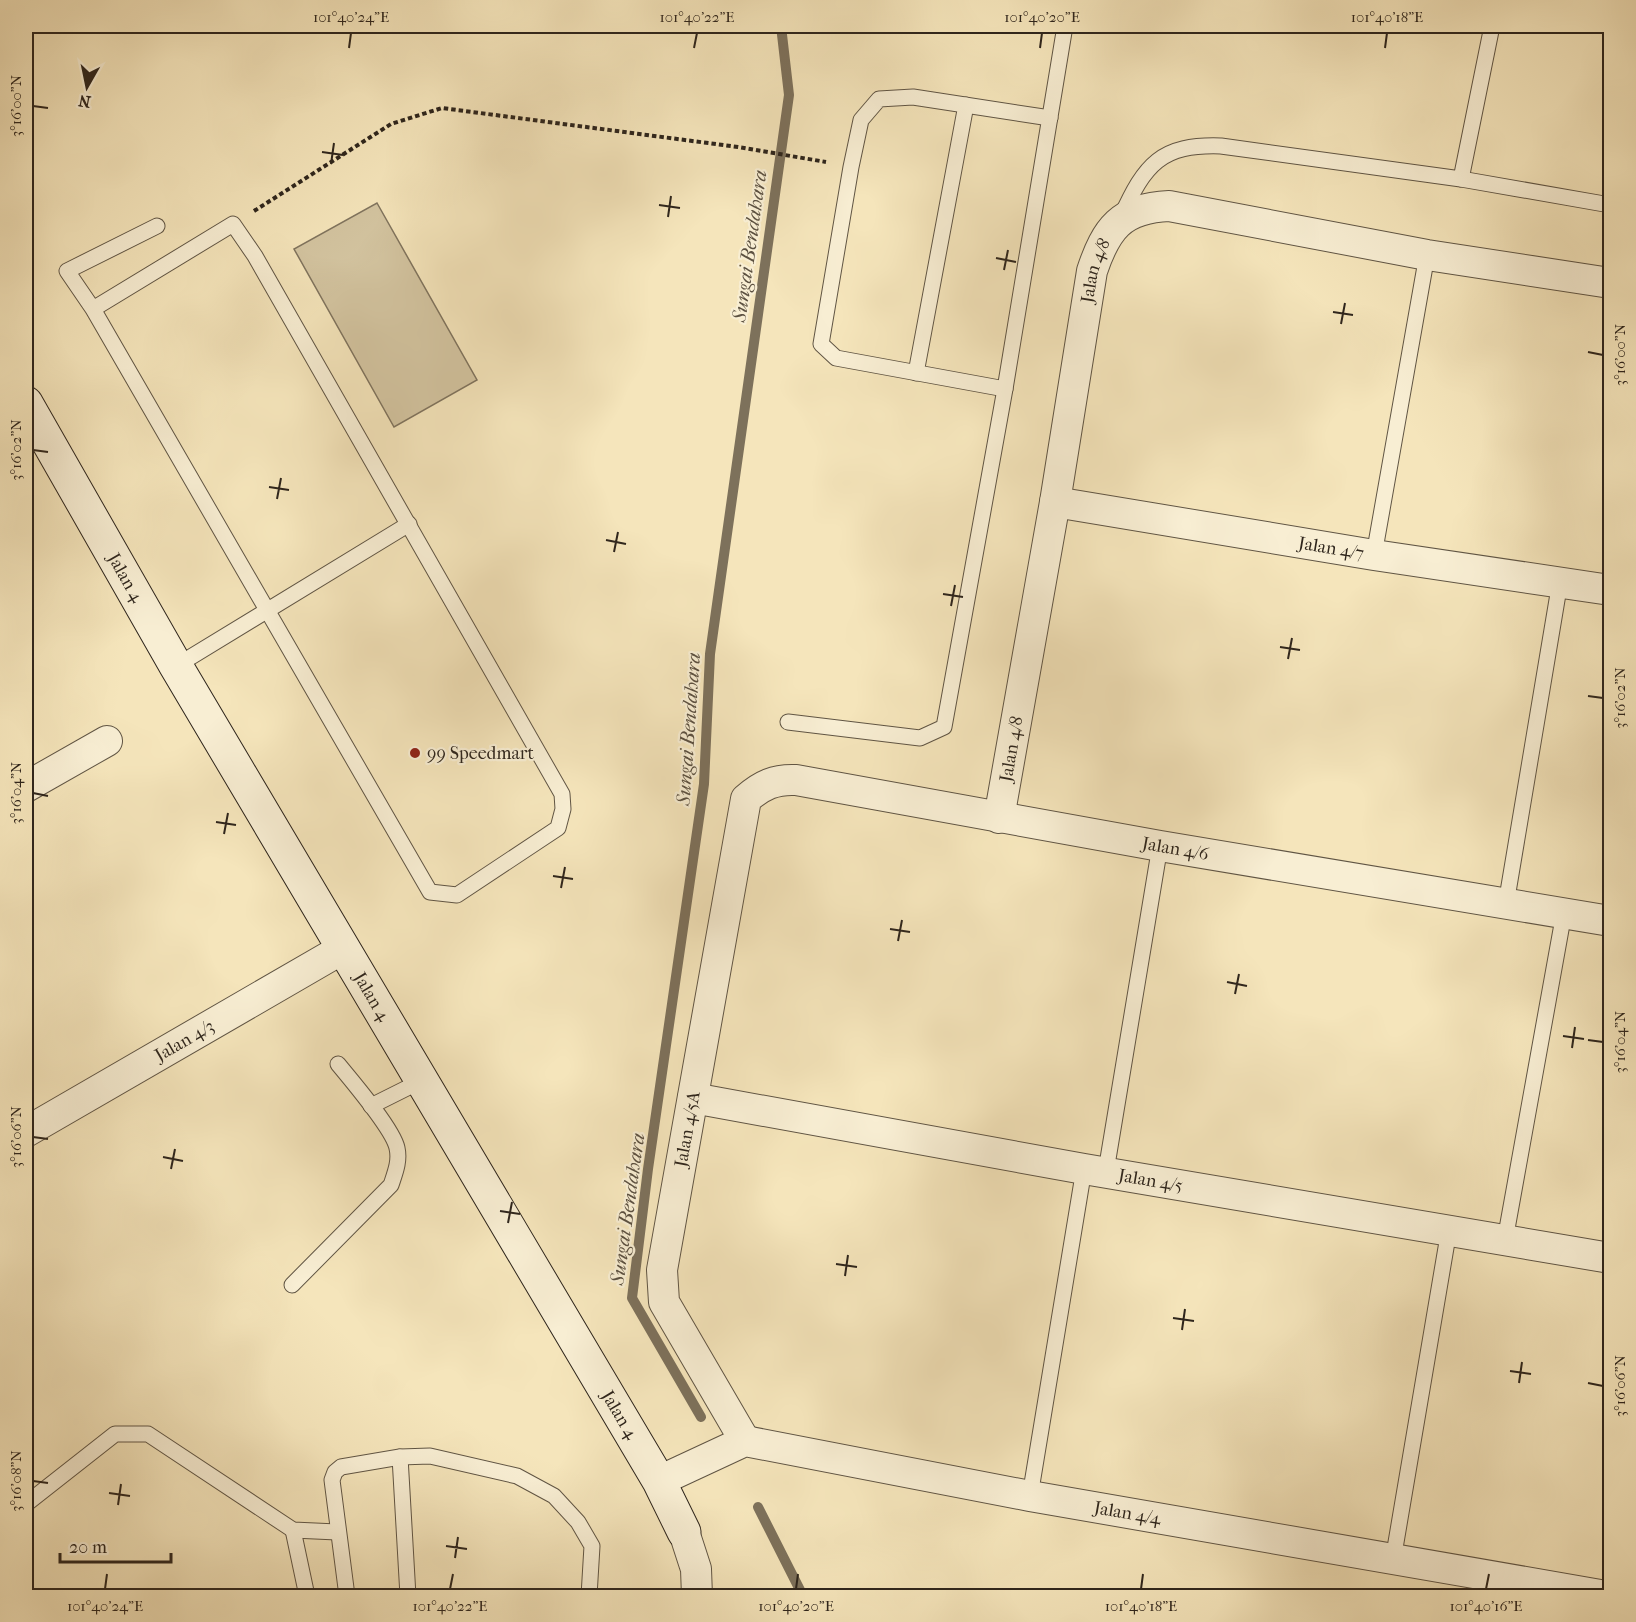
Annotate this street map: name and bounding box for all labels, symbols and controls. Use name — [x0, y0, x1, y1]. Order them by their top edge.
text: 101°40'24"E — [313, 8, 389, 26]
text: 101°40'22"E — [659, 8, 735, 26]
text: 101°40'20"E — [1004, 8, 1080, 26]
text: 101°40'18"E — [1351, 8, 1423, 26]
north arrow — [57, 57, 117, 117]
text: 3°16'00"N — [7, 74, 25, 137]
text: N — [76, 91, 92, 112]
water label: Sungai Bendahara — [727, 169, 772, 325]
street label: Jalan 4/8 — [1077, 235, 1115, 306]
text: 3°16'00"N — [1611, 323, 1629, 386]
text: 3°16'02"N — [7, 419, 25, 481]
street label: Jalan 4/7 — [1295, 532, 1366, 564]
street label: Jalan 4 — [102, 548, 148, 606]
water label: Sungai Bendahara — [672, 652, 705, 807]
text: 3°16'02"N — [1611, 667, 1629, 729]
street label: Jalan 4/8 — [995, 715, 1028, 786]
place label: 99 Speedmart — [427, 743, 534, 764]
marker: 99 Speedmart — [408, 746, 422, 760]
text: 3°16'04"N — [7, 761, 25, 824]
street label: Jalan 4/6 — [1138, 833, 1210, 865]
street label: Jalan 4 — [348, 967, 394, 1025]
text: 3°16'04"N — [1611, 1010, 1629, 1073]
street label: Jalan 4/3 — [150, 1015, 218, 1067]
street label: Jalan 4/5A — [670, 1089, 705, 1171]
text: 3°16'06"N — [7, 1105, 25, 1168]
water label: Sungai Bendahara — [605, 1132, 650, 1288]
street label: Jalan 4/5 — [1115, 1165, 1185, 1197]
text: 3°16'06"N — [1611, 1354, 1629, 1417]
street label: Jalan 4 — [596, 1385, 642, 1443]
text: 3°16'08"N — [7, 1450, 25, 1512]
street label: Jalan 4/4 — [1090, 1497, 1163, 1530]
scale bar — [60, 1526, 171, 1564]
text: 20 m — [69, 1537, 107, 1558]
text: 101°40'24"E — [67, 1597, 143, 1615]
text: 101°40'22"E — [412, 1597, 488, 1615]
text: 101°40'20"E — [758, 1597, 834, 1615]
text: 101°40'18"E — [1105, 1597, 1177, 1615]
text: 101°40'16"E — [1449, 1597, 1523, 1615]

